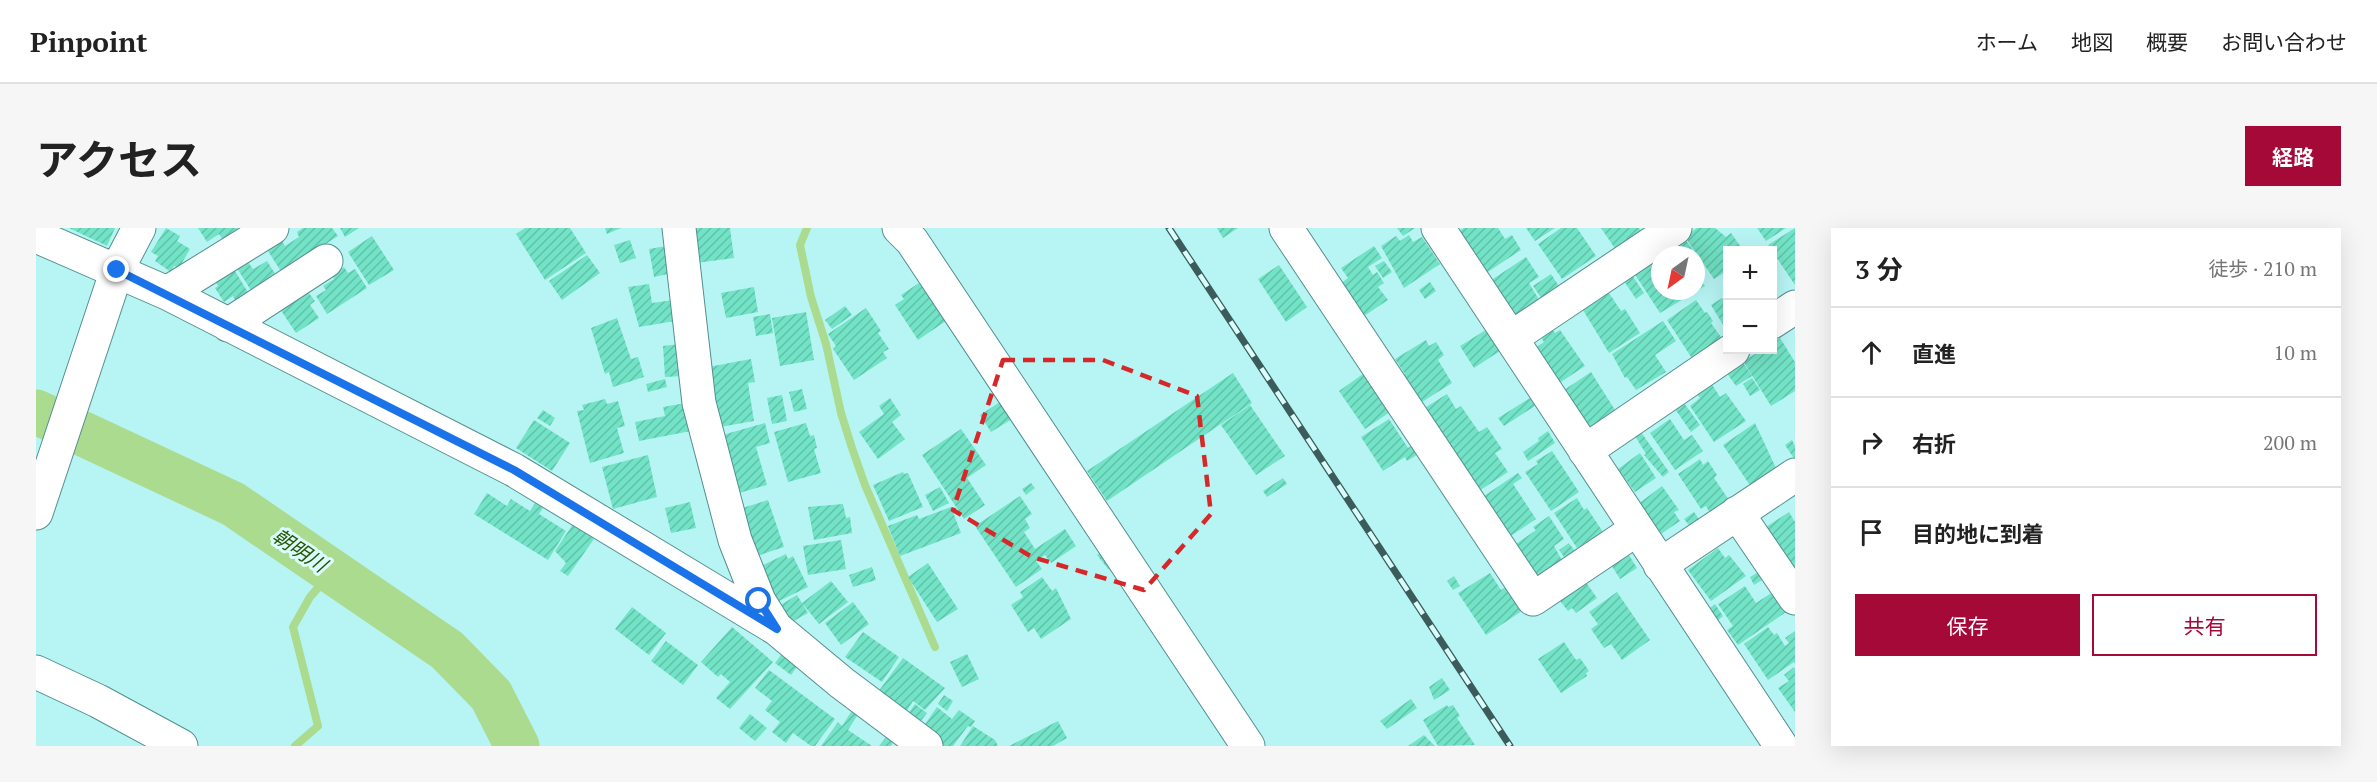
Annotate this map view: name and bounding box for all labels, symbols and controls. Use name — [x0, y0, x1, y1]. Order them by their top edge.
text: Pinpoint — [30, 23, 147, 60]
text: ホーム — [1976, 28, 2038, 56]
text: 地図 — [2071, 28, 2113, 56]
text: 概要 — [2146, 28, 2188, 56]
text: お問い合わせ — [2221, 28, 2347, 56]
button: 経路 — [2245, 126, 2341, 186]
text: アクセス — [36, 131, 202, 187]
north arrow — [1651, 246, 1705, 300]
map controls — [1723, 246, 1777, 354]
button: + — [1723, 246, 1777, 300]
text: 3 分 — [1855, 252, 1903, 286]
text: 徒歩 · 210 m — [2208, 255, 2317, 282]
route end — [103, 256, 129, 282]
button: − — [1723, 300, 1777, 354]
icon: ahead — [1855, 336, 1888, 369]
text: 直進 — [1912, 339, 1956, 368]
text: 10 m — [2274, 339, 2317, 366]
icon: right — [1855, 426, 1888, 459]
text: 右折 — [1912, 429, 1956, 458]
text: 200 m — [2263, 429, 2317, 456]
icon: arrive — [1855, 516, 1888, 549]
text: 目的地に到着 — [1912, 519, 2044, 548]
water label: 朝明川 — [268, 522, 334, 579]
route start — [745, 587, 771, 613]
button: 保存 — [1855, 594, 2080, 656]
button: 共有 — [2092, 594, 2317, 656]

